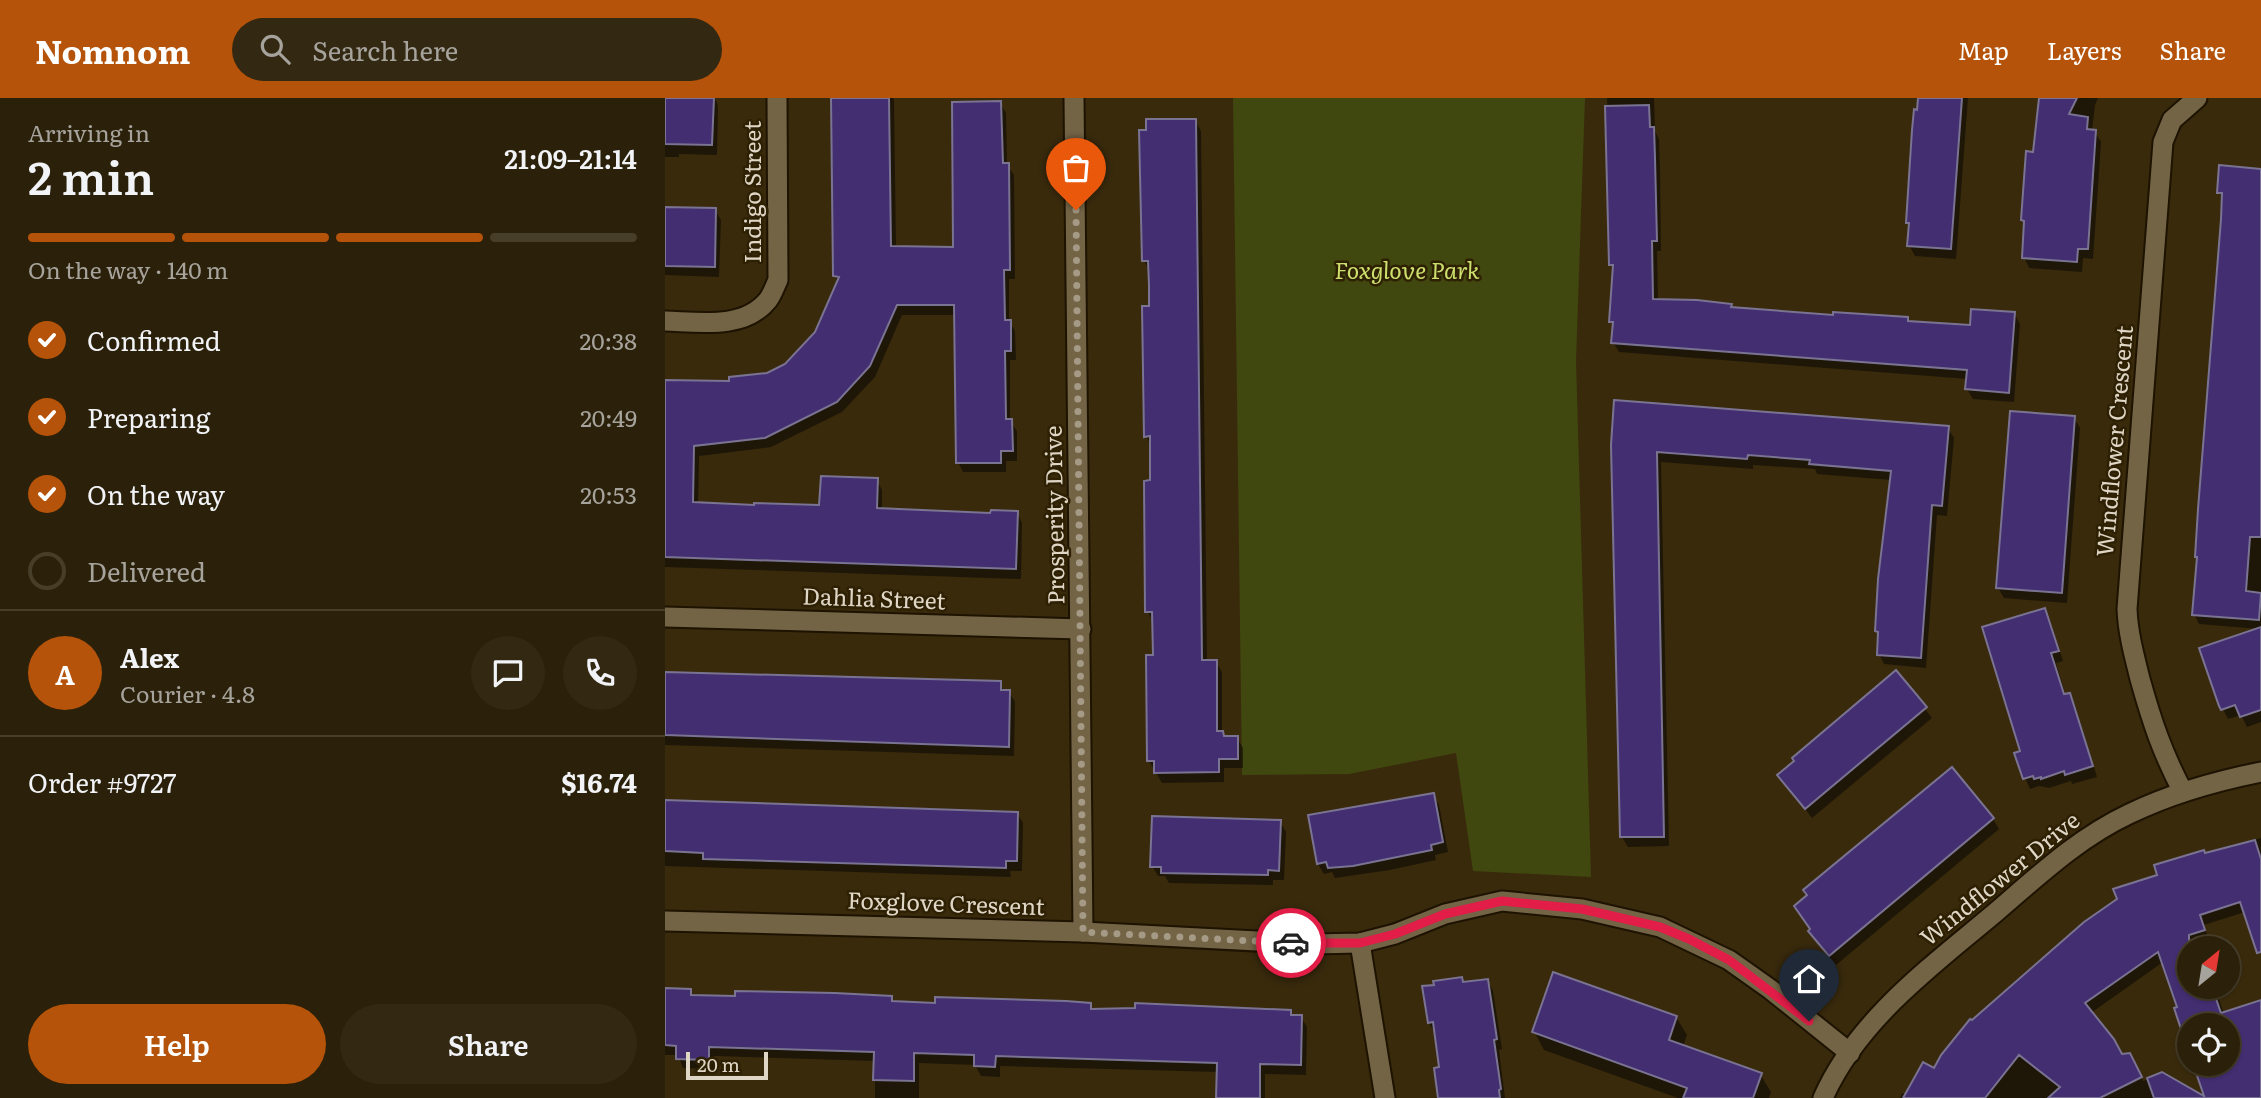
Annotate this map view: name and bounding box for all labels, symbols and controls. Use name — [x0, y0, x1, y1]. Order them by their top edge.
search box — [232, 18, 722, 81]
text: Nomnom — [35, 25, 190, 74]
icon: search — [256, 30, 294, 68]
text: Search here — [312, 30, 458, 69]
text: Map — [1958, 32, 2009, 67]
text: Layers — [2047, 32, 2121, 67]
text: Share — [2159, 32, 2226, 67]
text: Arriving in — [28, 115, 150, 149]
street label: Indigo Street — [734, 120, 768, 263]
text: 21:09–21:14 — [504, 138, 637, 177]
pin — [1046, 138, 1106, 210]
text: 2 min — [28, 141, 154, 209]
icon: bag — [1057, 149, 1095, 187]
text: On the way · 140 m — [28, 252, 228, 286]
park label: Foxglove Park — [1334, 252, 1480, 286]
text: Confirmed — [87, 320, 221, 359]
icon: check — [28, 321, 66, 359]
text: 20:38 — [579, 323, 637, 357]
street label: Windflower Crescent — [2086, 323, 2140, 558]
text: Preparing — [87, 397, 210, 436]
icon: check — [28, 398, 66, 436]
text: 20:49 — [580, 400, 637, 434]
street label: Prosperity Drive — [1034, 425, 1072, 605]
text: On the way — [87, 474, 225, 513]
icon: check — [28, 475, 66, 513]
text: 20:53 — [580, 477, 637, 511]
text: Delivered — [87, 551, 206, 590]
street label: Dahlia Street — [802, 578, 947, 617]
button: chat — [471, 636, 545, 710]
button: phone — [563, 636, 637, 710]
text: Alex — [120, 637, 179, 676]
text: A — [55, 654, 75, 693]
text: Courier · 4.8 — [120, 676, 255, 710]
text: Order #9727 — [28, 762, 176, 801]
text: $16.74 — [561, 762, 637, 801]
street label: Windflower Drive — [1912, 802, 2086, 953]
street label: Foxglove Crescent — [847, 882, 1046, 922]
courier — [1256, 908, 1326, 978]
icon: car — [1272, 924, 1310, 962]
north arrow — [2177, 936, 2240, 999]
map controls — [2177, 936, 2240, 1076]
pin — [1779, 949, 1839, 1021]
icon: home — [1790, 960, 1828, 998]
button: Help — [28, 1004, 326, 1084]
button: Share — [340, 1004, 637, 1084]
button: locate — [2177, 1013, 2240, 1076]
scale bar — [686, 1049, 768, 1081]
text: 20 m — [697, 1050, 740, 1078]

